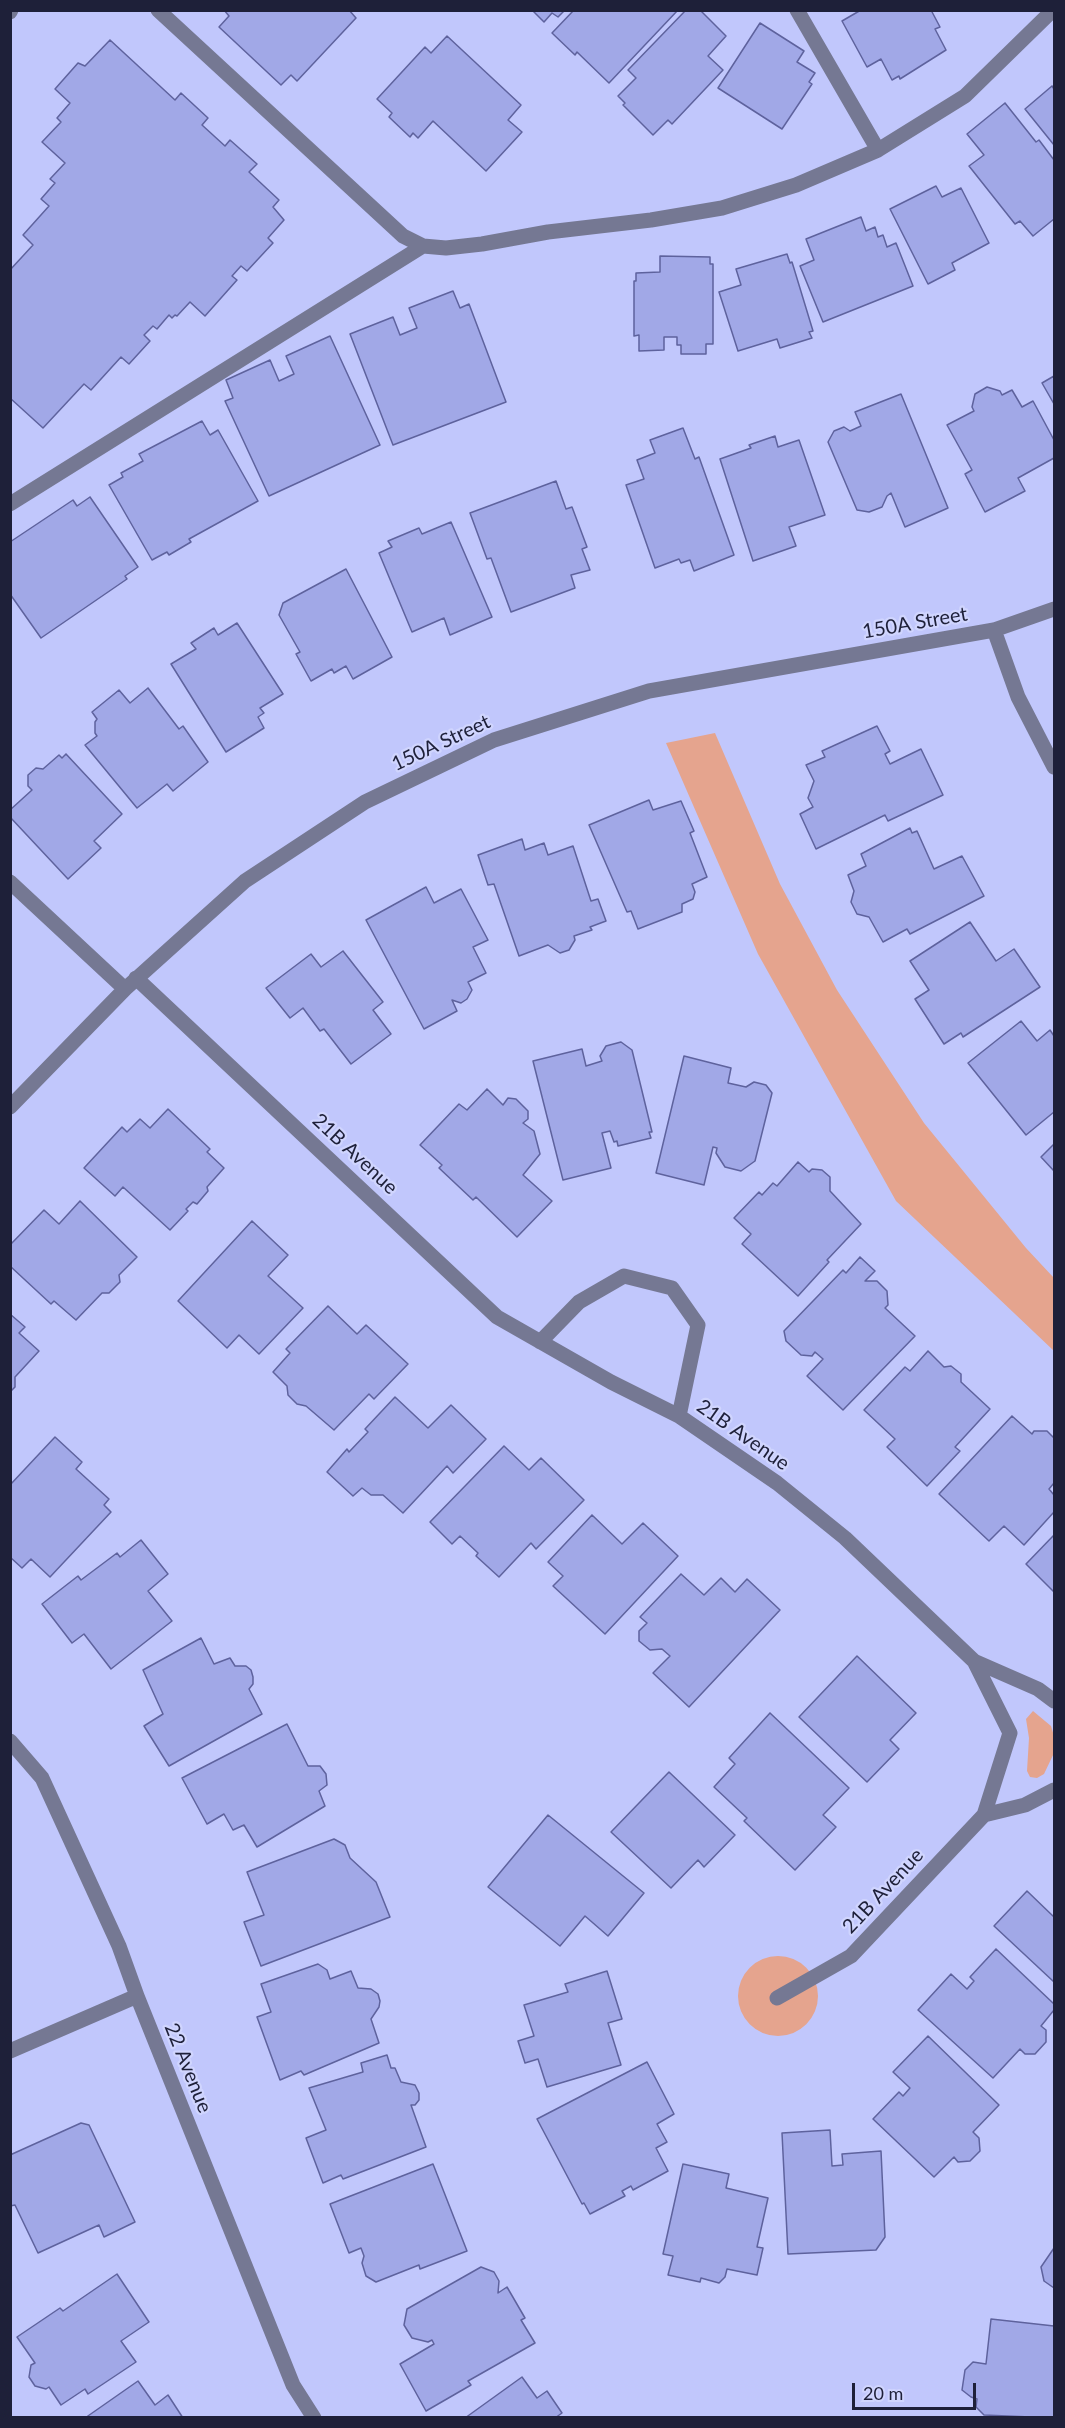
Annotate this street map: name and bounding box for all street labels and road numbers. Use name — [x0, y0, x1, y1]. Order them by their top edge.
street label: 150A Street — [861, 602, 969, 644]
street label: 150A Street — [388, 710, 494, 776]
street label: 21B Avenue — [308, 1109, 402, 1199]
street label: 21B Avenue — [692, 1394, 794, 1476]
street label: 21B Avenue — [838, 1844, 928, 1938]
street label: 22 Avenue — [159, 2020, 217, 2116]

